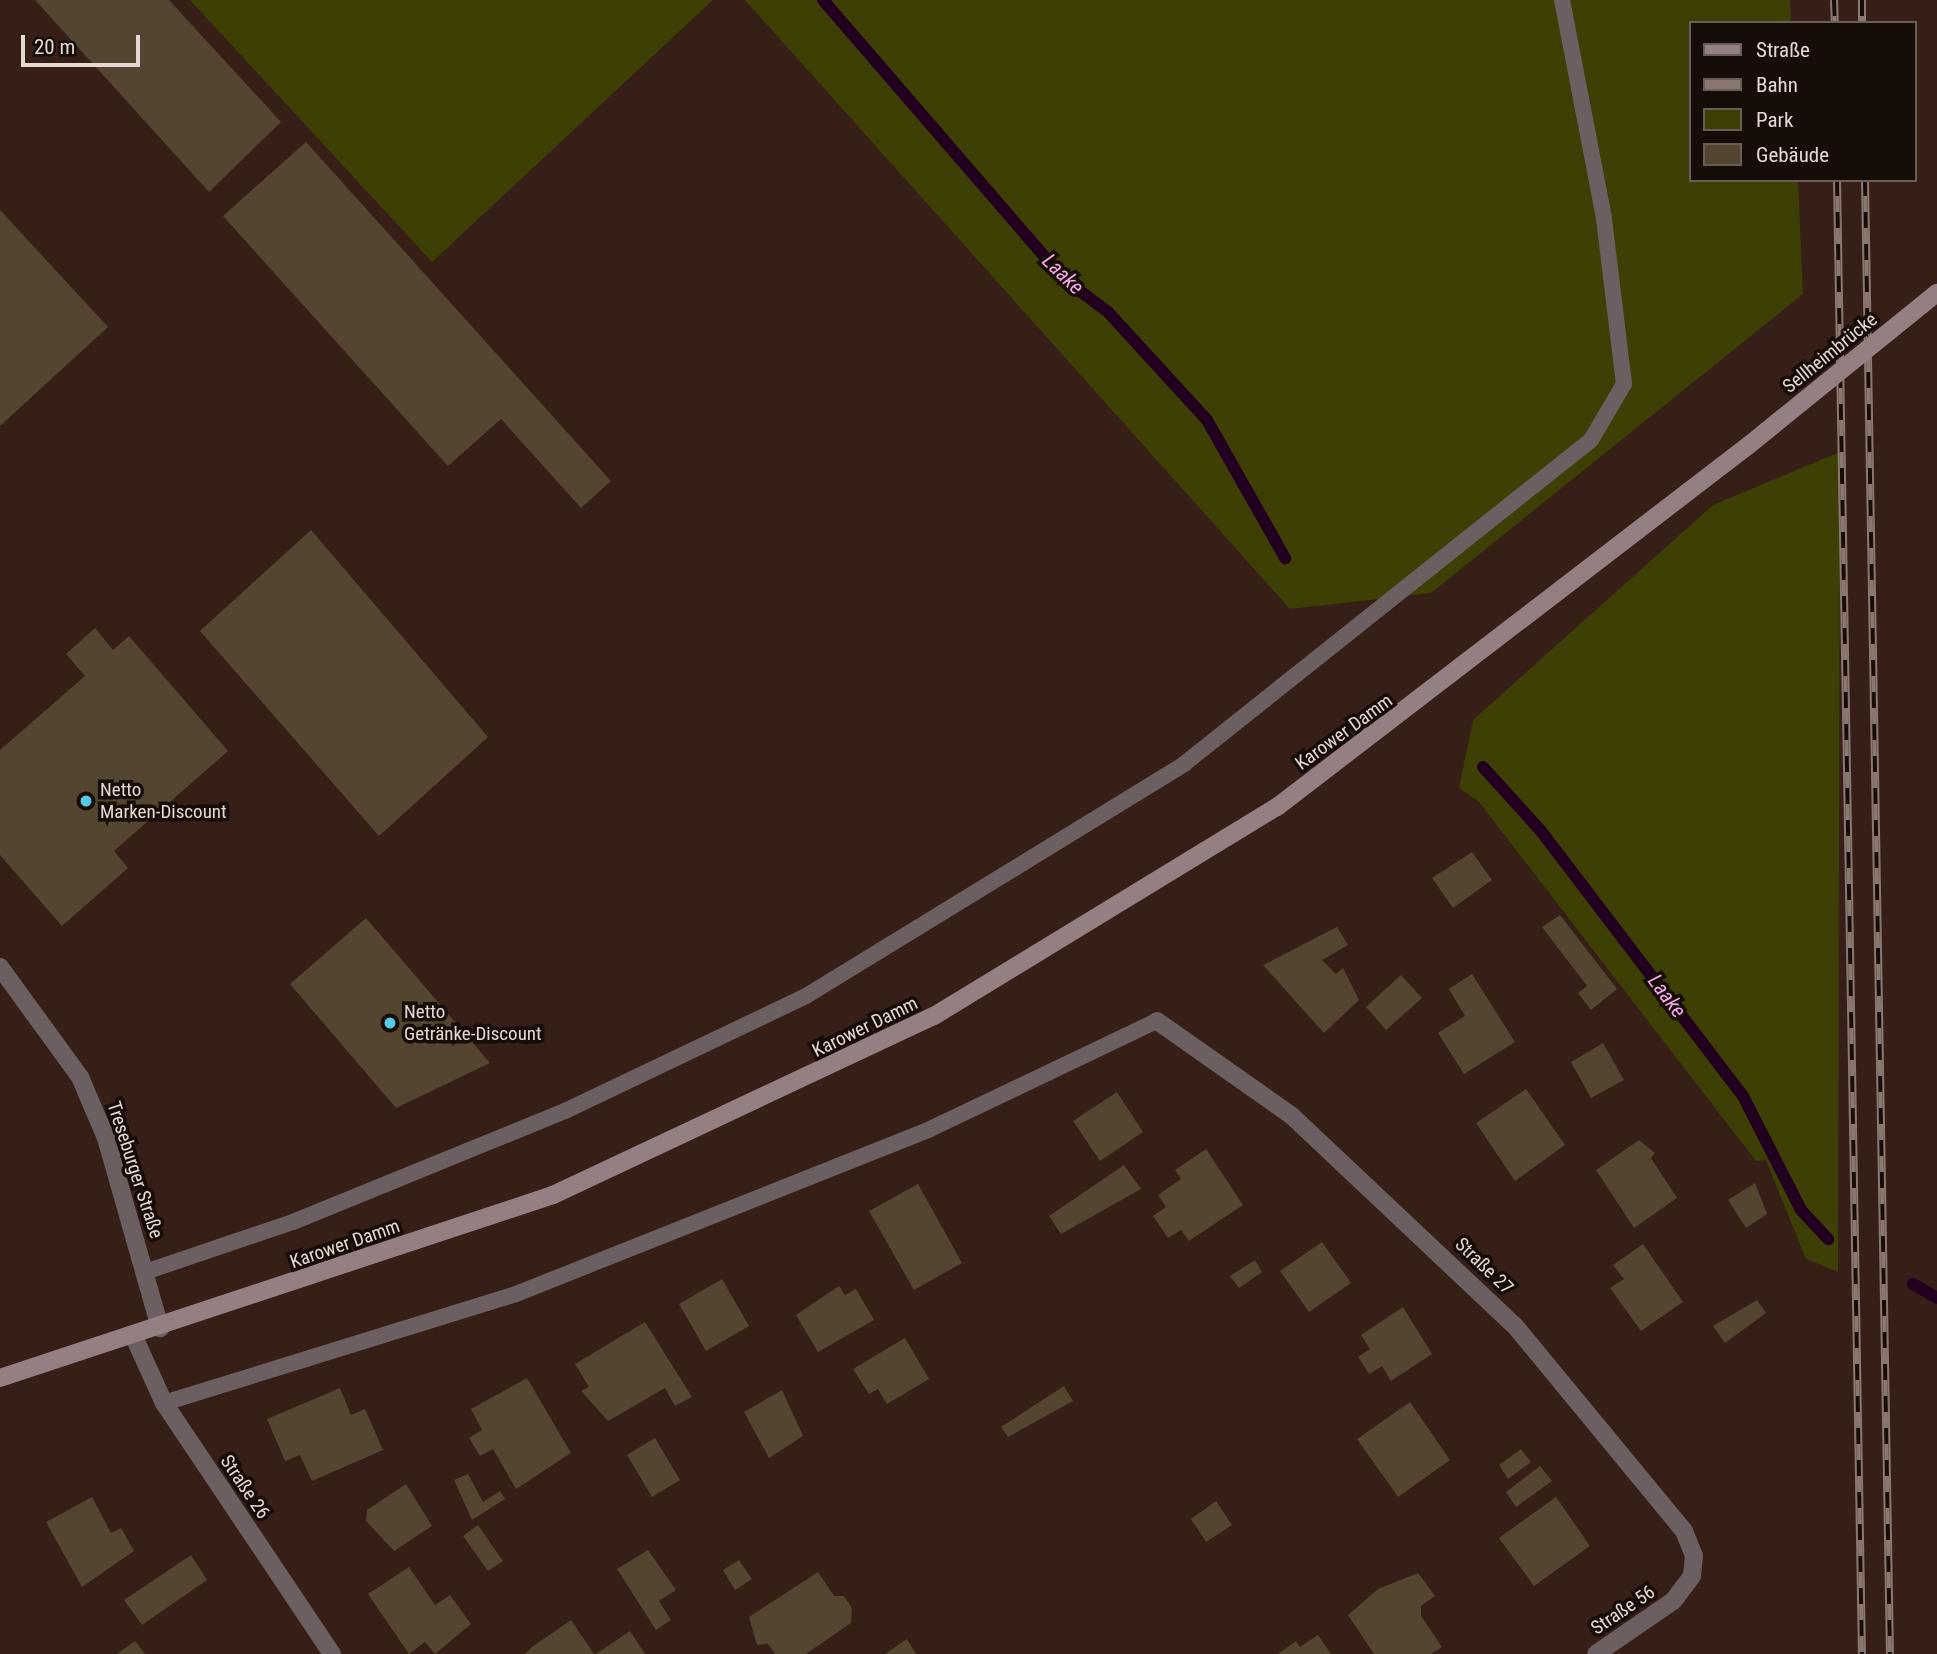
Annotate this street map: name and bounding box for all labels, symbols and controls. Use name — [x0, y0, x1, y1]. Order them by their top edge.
scale bar — [24, 21, 144, 65]
legend — [1688, 21, 1916, 182]
text: 20 m — [34, 35, 75, 59]
text: Straße — [1756, 38, 1810, 62]
text: Bahn — [1756, 73, 1798, 97]
text: Park — [1756, 108, 1793, 132]
text: Gebäude — [1756, 143, 1829, 167]
water label: Laake — [1037, 248, 1089, 300]
street label: Sellheimbrücke — [1778, 308, 1882, 398]
street label: Karower Damm — [1291, 689, 1397, 775]
place label: Netto Marken-Discount — [100, 779, 227, 823]
marker: Netto Marken-Discount — [78, 793, 94, 809]
water label: Laake — [1643, 969, 1691, 1023]
street label: Karower Damm — [809, 992, 921, 1062]
place label: Netto Getränke-Discount — [404, 1001, 542, 1045]
marker: Netto Getränke-Discount — [382, 1015, 398, 1031]
street label: Treseburger Straße — [102, 1099, 168, 1241]
street label: Karower Damm — [287, 1215, 403, 1273]
street label: Straße 27 — [1450, 1233, 1518, 1299]
street label: Straße 26 — [215, 1451, 275, 1523]
street label: Straße 56 — [1587, 1580, 1659, 1640]

